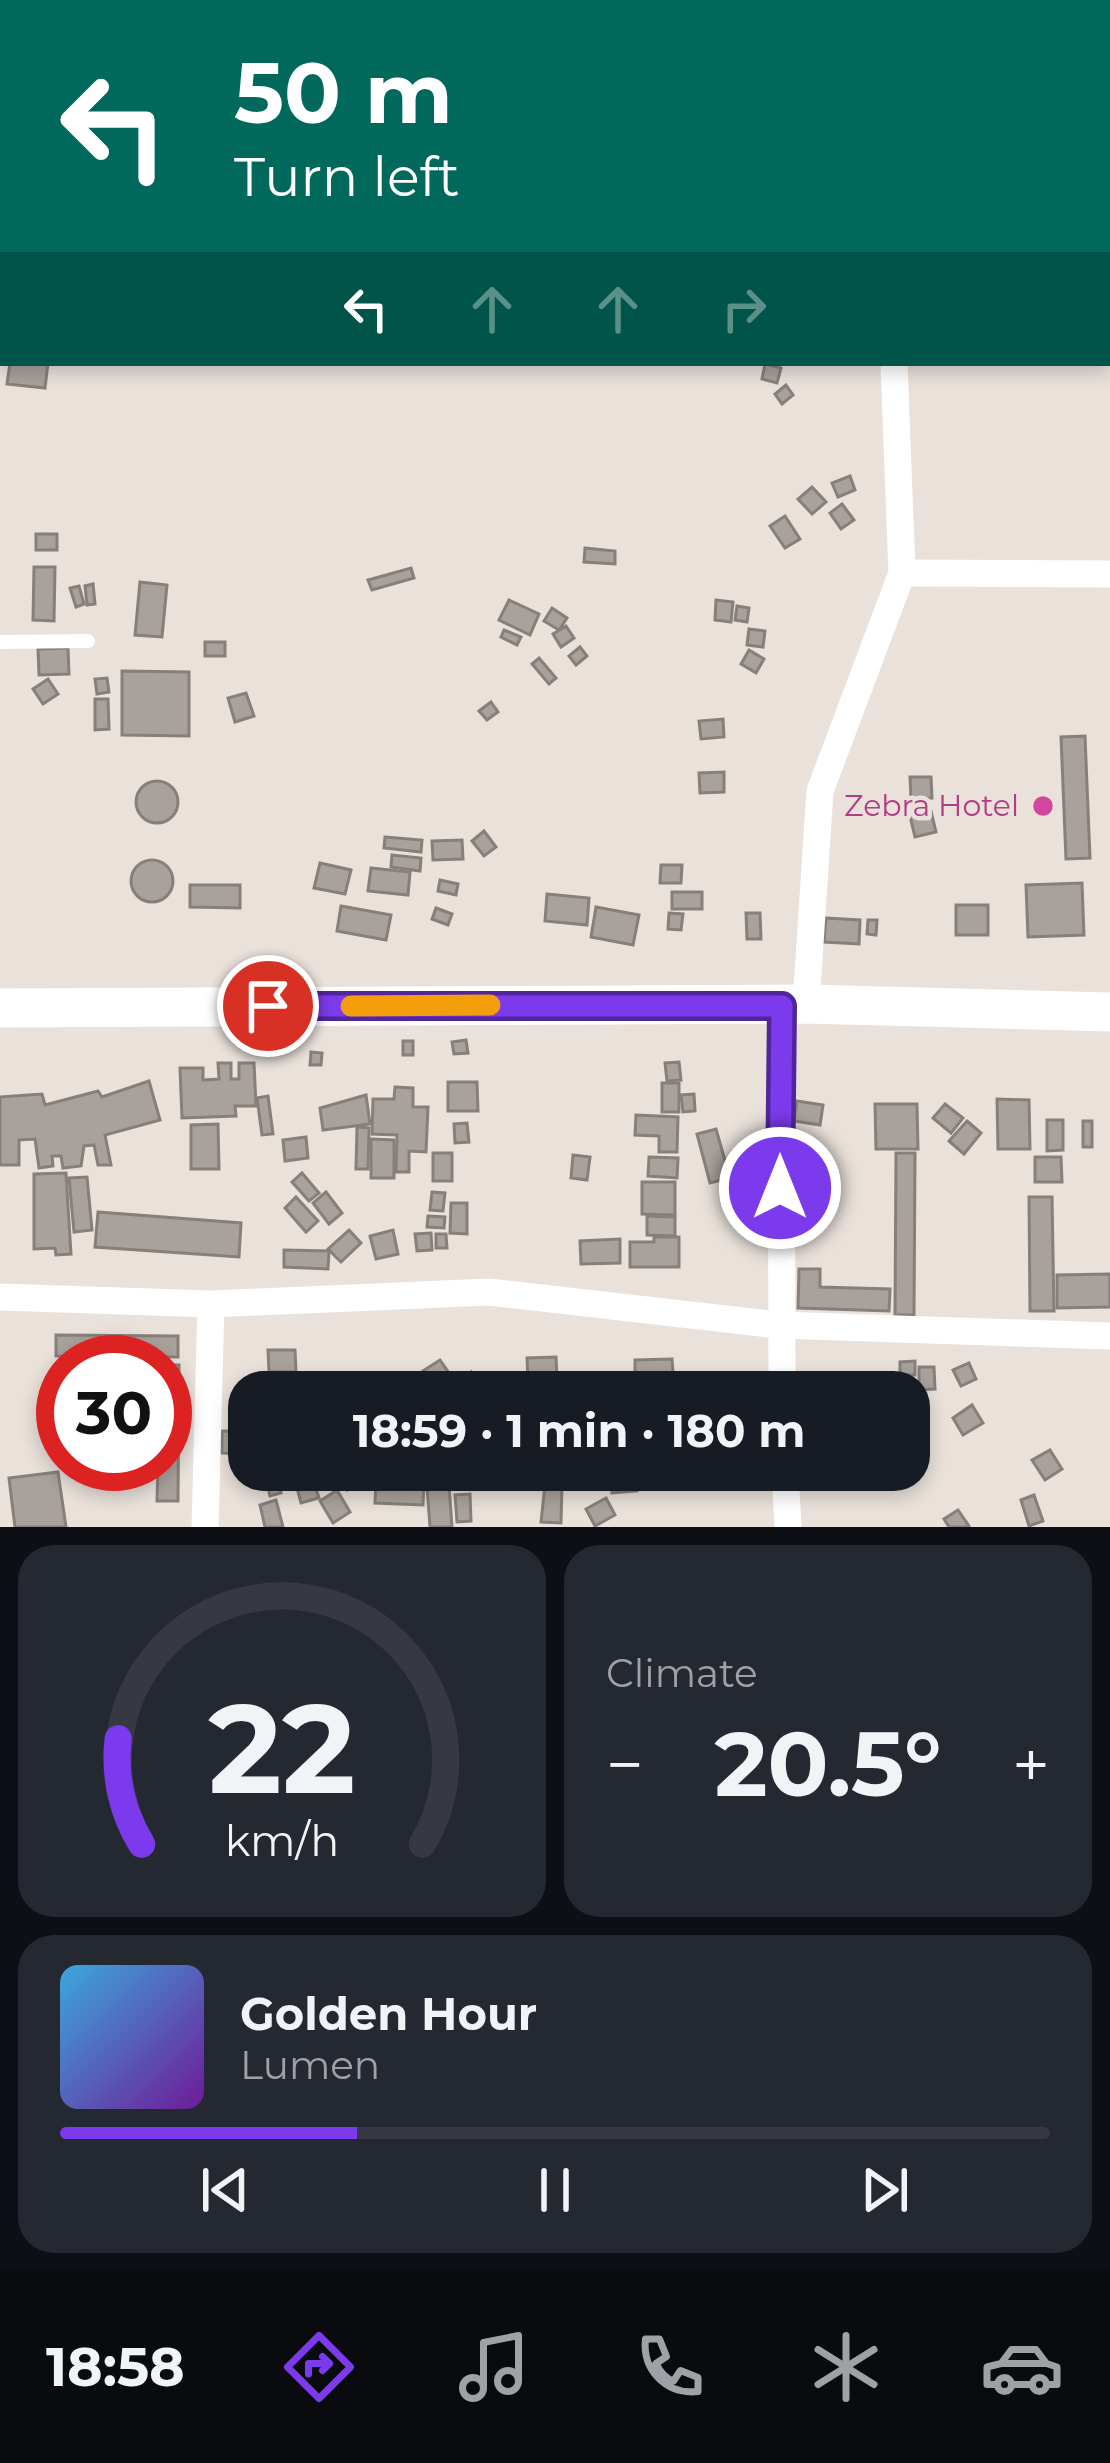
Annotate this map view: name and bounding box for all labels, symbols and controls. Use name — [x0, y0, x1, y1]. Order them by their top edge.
text: 50 m — [234, 42, 453, 144]
icon: left — [36, 48, 192, 204]
text: Turn left — [234, 144, 460, 210]
icon: left — [333, 276, 399, 342]
icon: ahead — [459, 276, 525, 342]
icon: ahead — [585, 276, 651, 342]
icon: right — [711, 276, 777, 342]
place label: Zebra Hotel — [844, 787, 1019, 824]
marker: Zebra Hotel — [1030, 793, 1056, 819]
pin — [217, 955, 319, 1057]
icon: arrive — [235, 973, 301, 1039]
position arrow — [717, 1125, 843, 1251]
speed limit sign: 30 — [36, 1335, 192, 1491]
text: 18:59 · 1 min · 180 m — [353, 1403, 805, 1458]
text: Climate — [606, 1649, 758, 1697]
text: 22 — [208, 1672, 356, 1824]
text: 20.5° — [714, 1709, 942, 1819]
text: − — [606, 1724, 644, 1805]
text: + — [1012, 1724, 1050, 1805]
text: km/h — [225, 1814, 339, 1867]
text: Golden Hour — [240, 1986, 537, 2041]
text: Lumen — [240, 2041, 380, 2089]
icon: previous — [192, 2157, 258, 2223]
icon: pause — [522, 2157, 588, 2223]
icon: next — [852, 2157, 918, 2223]
icon: directions — [277, 2325, 361, 2409]
icon: music — [452, 2325, 536, 2409]
icon: phone — [628, 2325, 712, 2409]
icon: climate — [804, 2325, 888, 2409]
icon: car — [980, 2325, 1064, 2409]
text: 18:58 — [46, 2334, 185, 2400]

